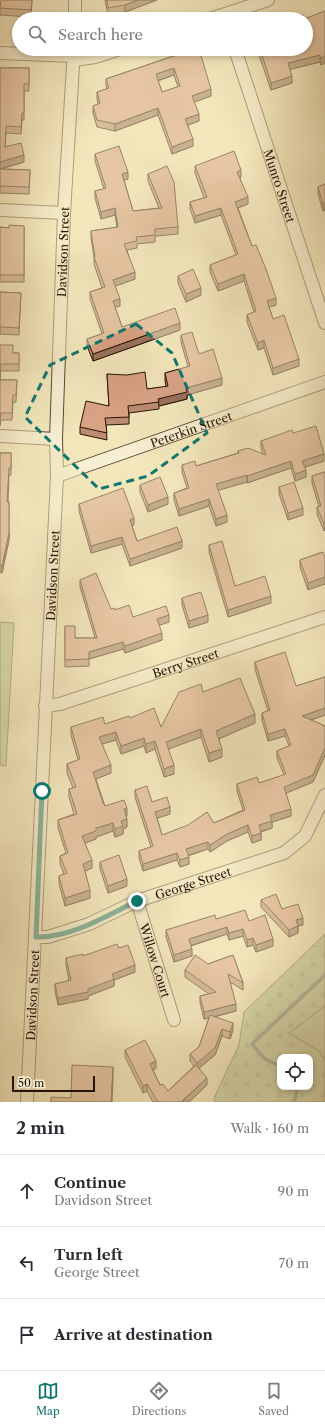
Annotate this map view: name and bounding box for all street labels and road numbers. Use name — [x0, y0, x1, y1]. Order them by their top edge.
street label: Munro Street — [261, 147, 299, 225]
street label: Davidson Street — [54, 205, 72, 297]
street label: Peterkin Street — [148, 407, 235, 450]
street label: Davidson Street — [43, 529, 62, 621]
street label: Berry Street — [150, 645, 221, 681]
street label: George Street — [153, 863, 233, 902]
street label: Willow Court — [137, 920, 174, 1000]
street label: Davidson Street — [22, 949, 42, 1041]

